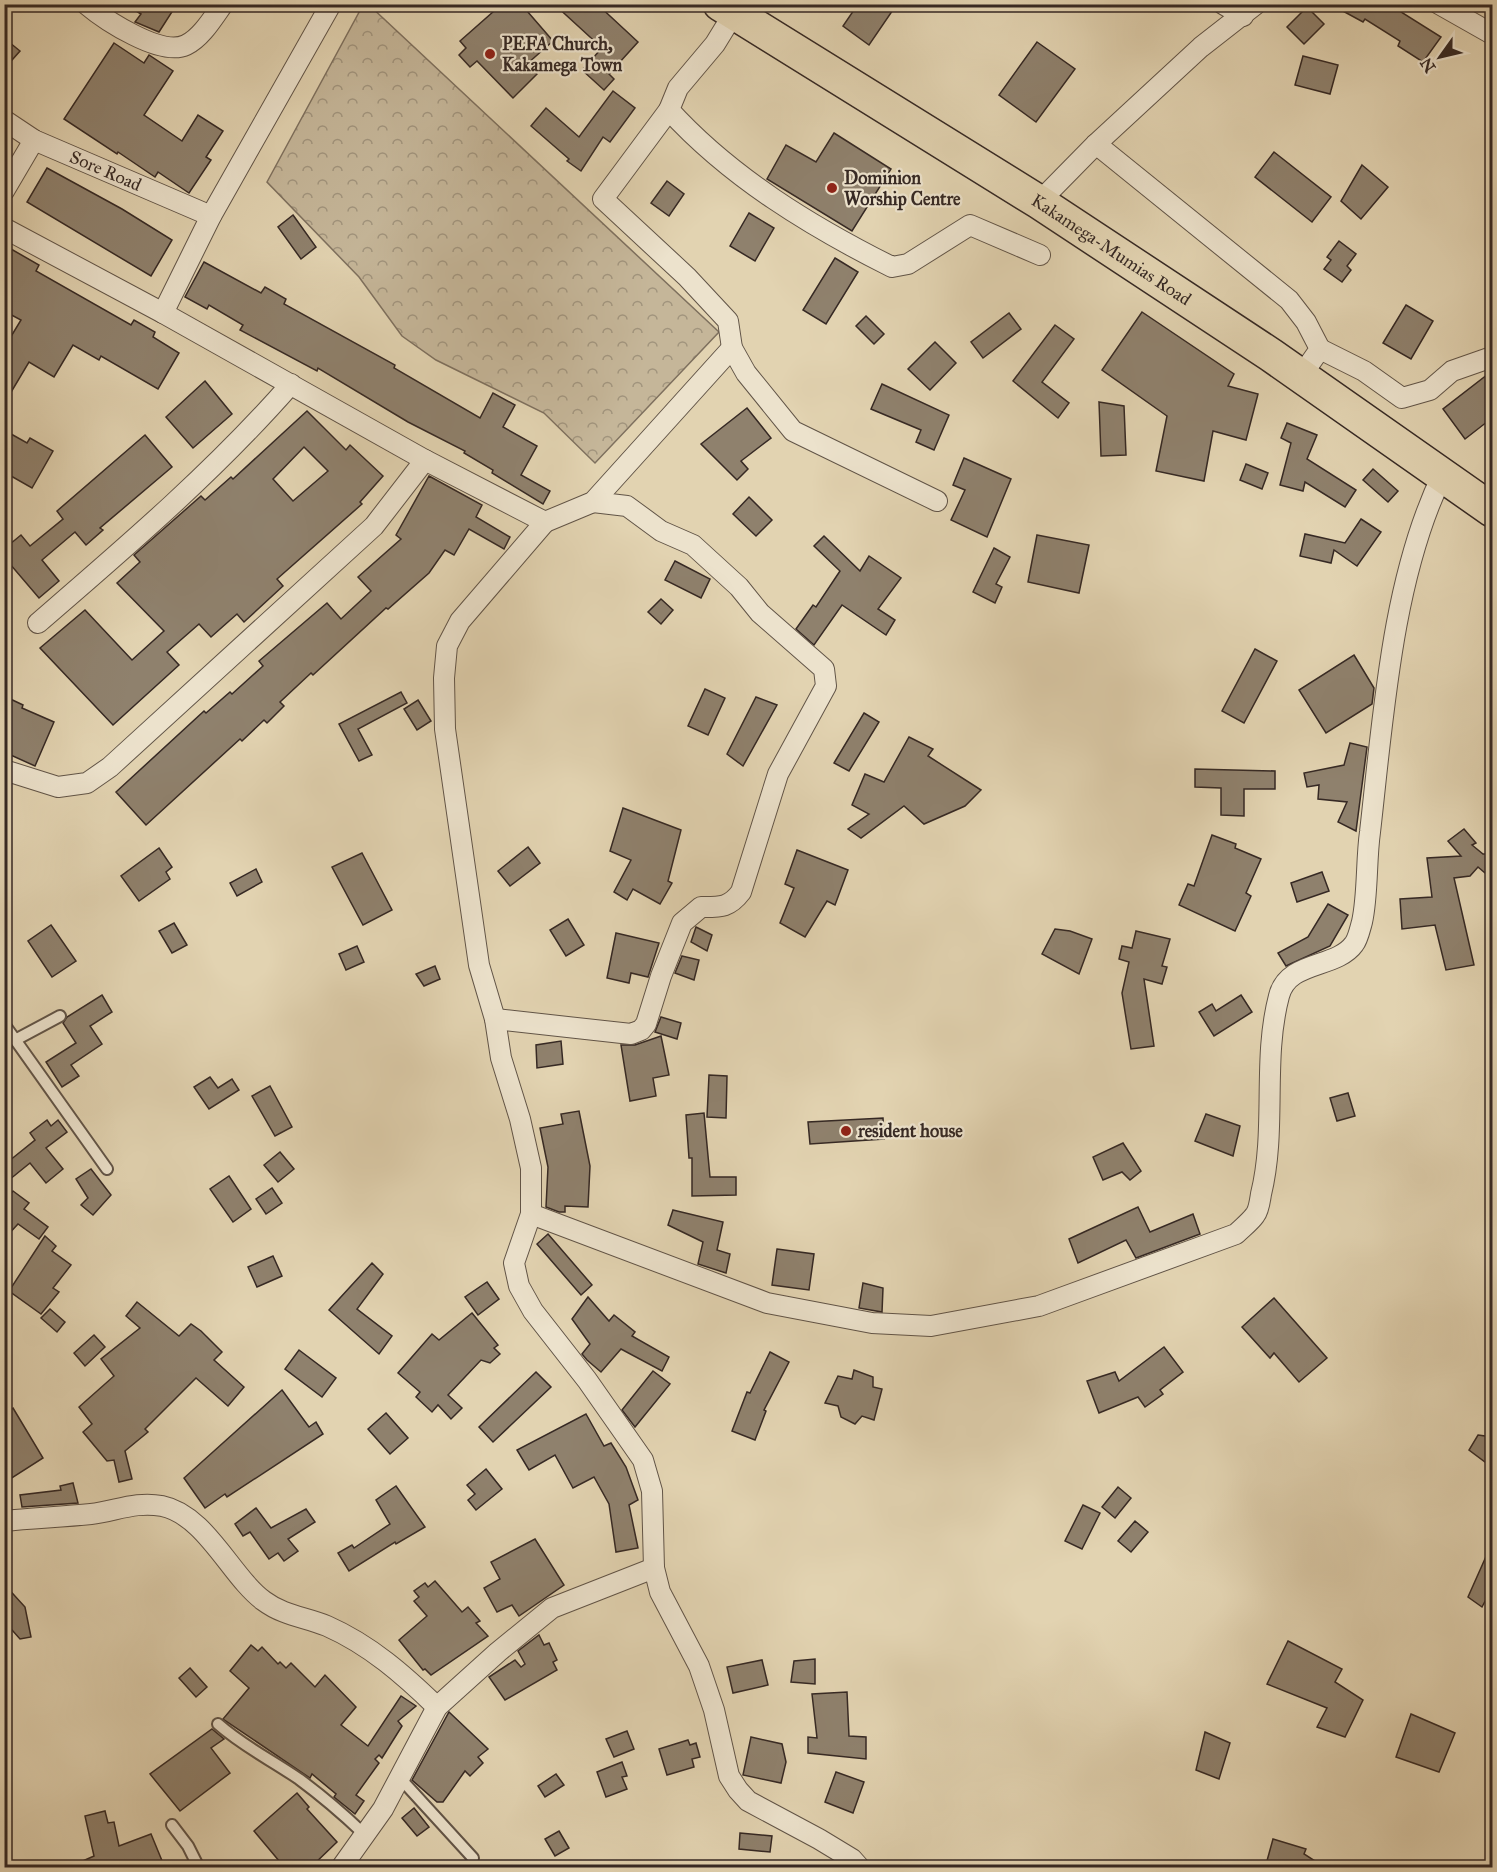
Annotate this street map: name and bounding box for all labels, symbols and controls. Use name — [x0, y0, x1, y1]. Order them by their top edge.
north arrow — [1410, 27, 1470, 87]
place label: PEFA Church, Kakamega Town — [502, 33, 623, 77]
marker: PEFA Church, Kakamega Town — [483, 47, 497, 61]
text: N — [1416, 54, 1440, 76]
street label: Sore Road — [66, 146, 145, 196]
place label: Dominion Worship Centre — [844, 167, 961, 211]
marker: Dominion Worship Centre — [825, 181, 839, 195]
street label: Kakamega-Mumias Road — [1027, 189, 1195, 310]
place label: resident house — [857, 1120, 963, 1142]
marker: resident house — [839, 1124, 853, 1138]

